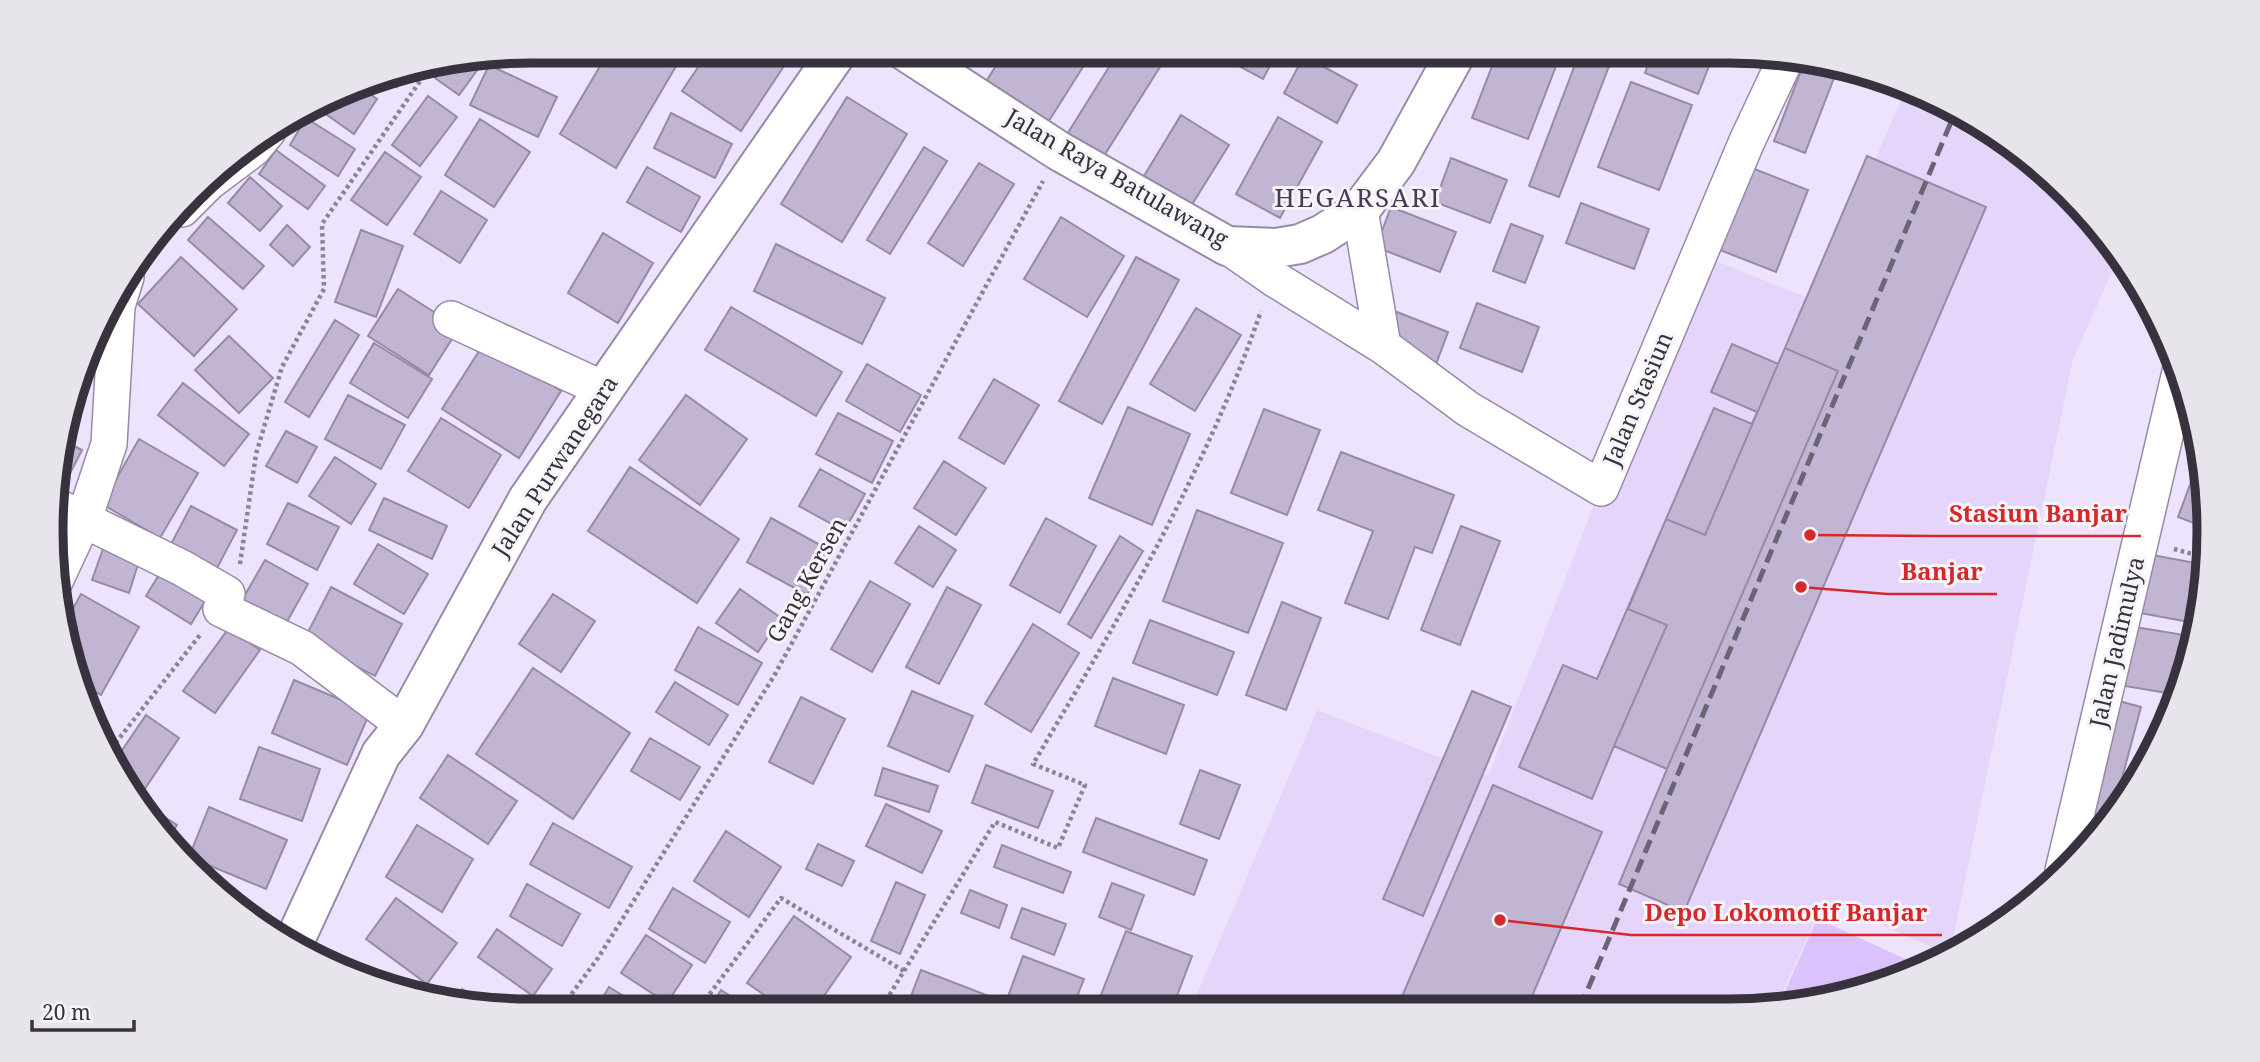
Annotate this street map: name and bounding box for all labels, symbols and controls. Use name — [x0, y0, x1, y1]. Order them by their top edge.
street label: Jalan Raya Batulawang — [999, 100, 1235, 254]
district label: HEGARSARI — [1274, 179, 1442, 215]
street label: Jalan Stasiun — [1594, 326, 1680, 472]
street label: Jalan Purwanegara — [483, 369, 625, 563]
callout: Stasiun Banjar — [1934, 491, 2141, 536]
text: Stasiun Banjar — [1949, 496, 2127, 529]
street label: Gang Kersen — [758, 511, 854, 648]
callout: Banjar — [1887, 549, 1997, 594]
street label: Jalan Jadimulya — [2081, 553, 2151, 731]
text: Banjar — [1901, 554, 1983, 587]
callout: Depo Lokomotif Banjar — [1631, 890, 1942, 935]
text: Depo Lokomotif Banjar — [1645, 895, 1928, 928]
scale bar — [32, 988, 133, 1032]
text: 20 m — [42, 998, 91, 1026]

